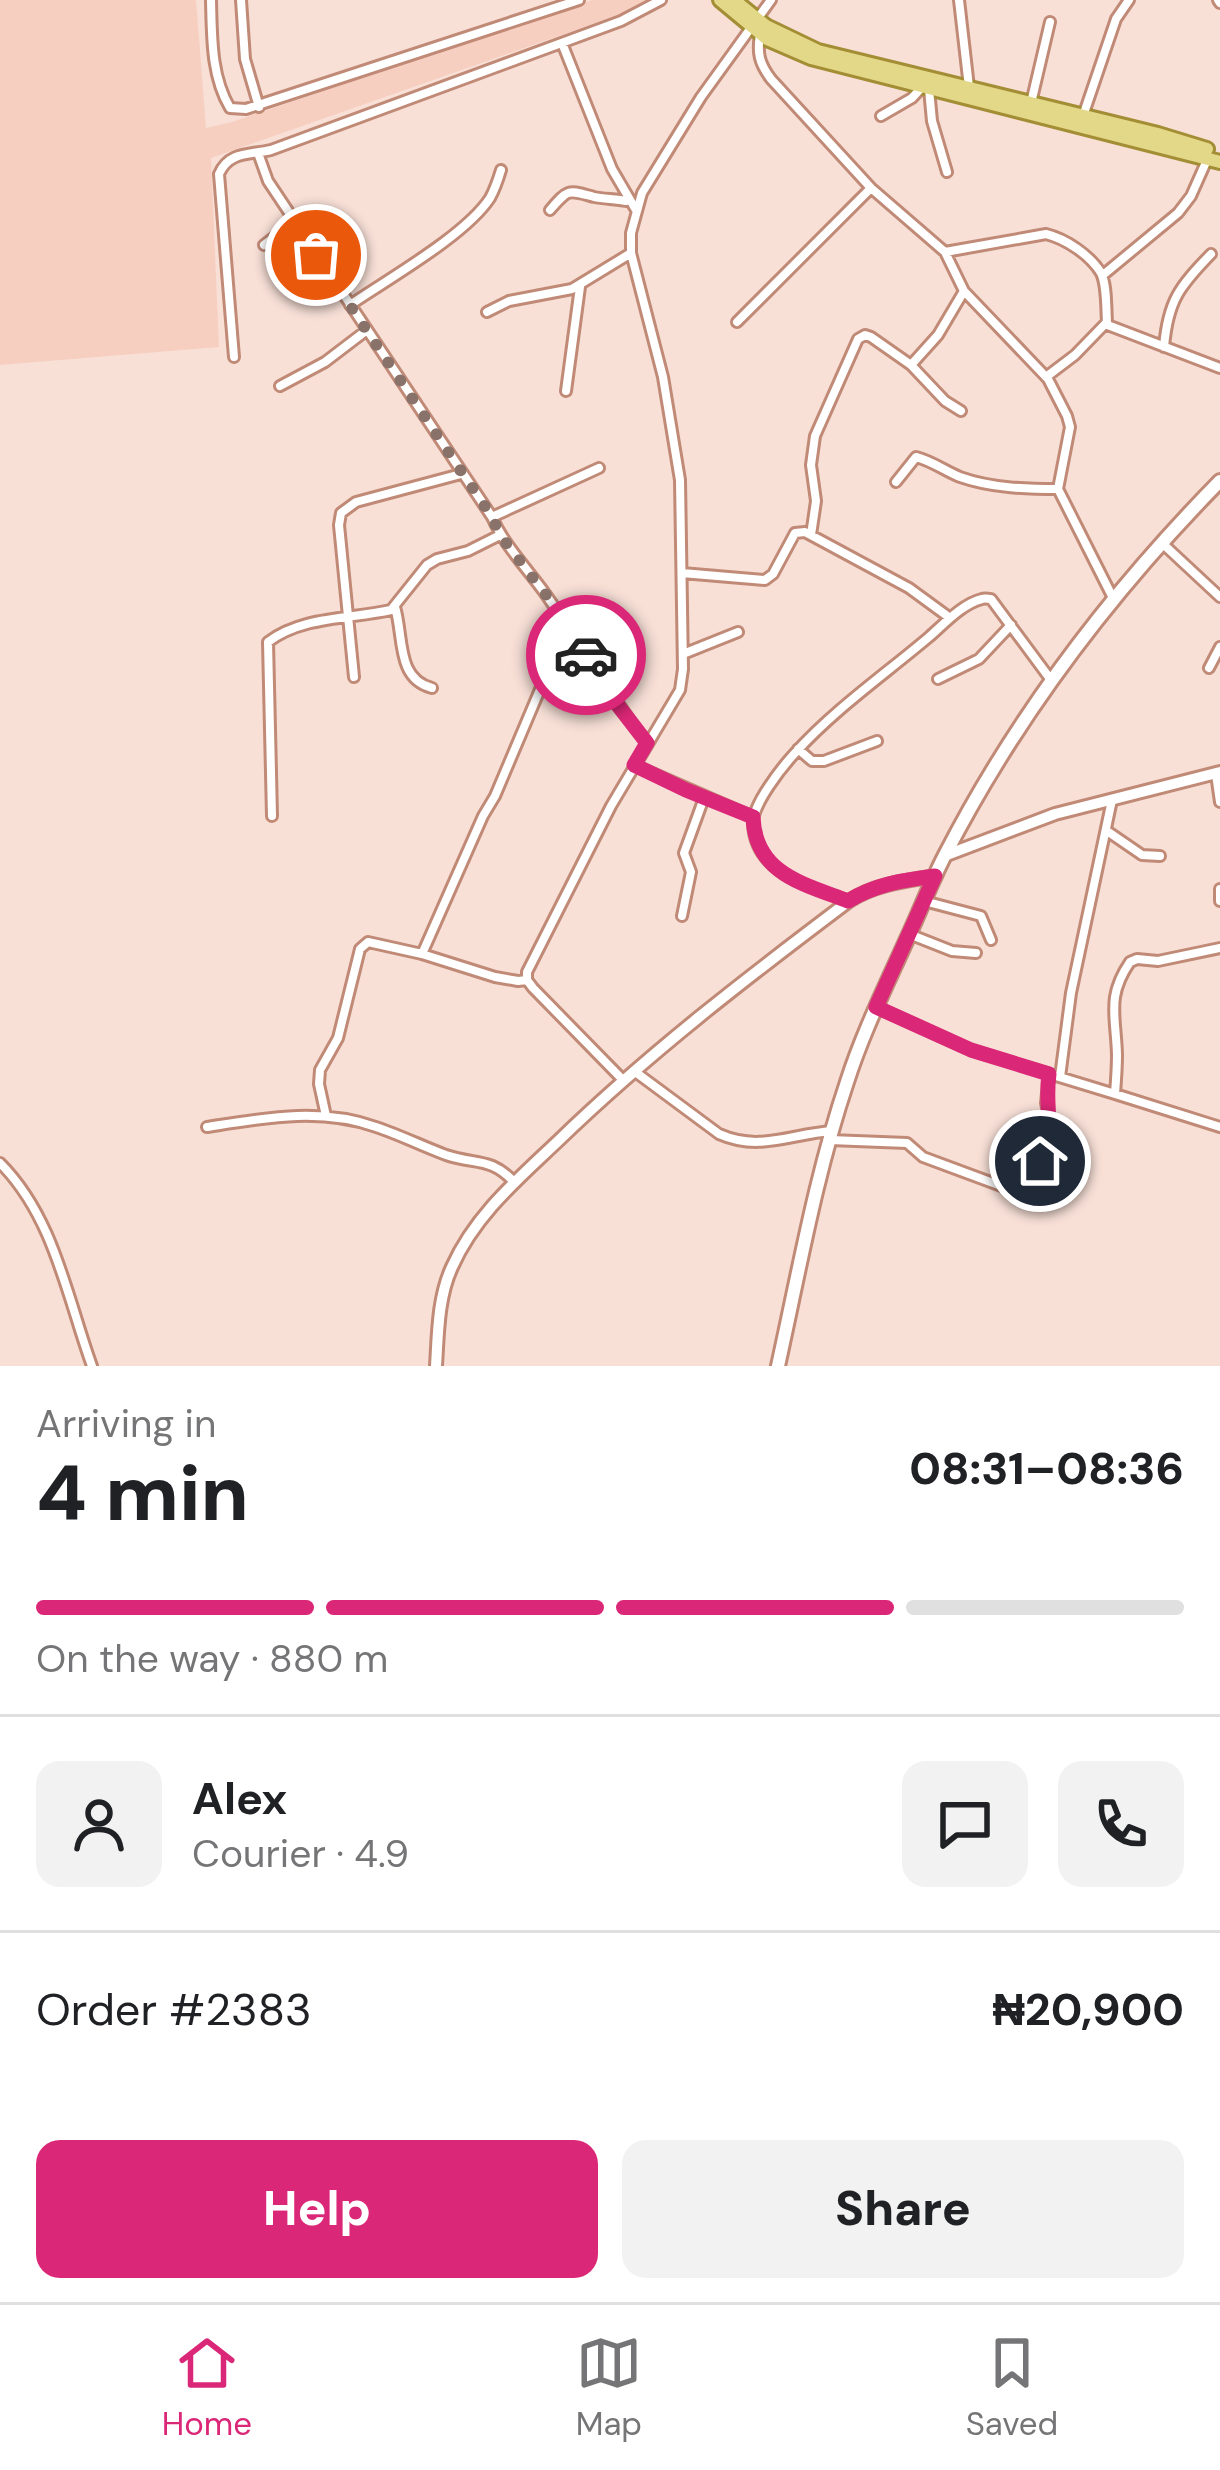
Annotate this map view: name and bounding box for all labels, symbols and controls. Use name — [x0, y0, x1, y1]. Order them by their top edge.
pin — [265, 204, 367, 306]
icon: bag — [283, 222, 349, 288]
courier — [526, 595, 646, 715]
icon: car — [553, 622, 619, 688]
pin — [989, 1110, 1091, 1212]
icon: home — [1007, 1128, 1073, 1194]
text: Arriving in — [36, 1398, 216, 1449]
text: 08:31–08:36 — [909, 1439, 1184, 1498]
text: 4 min — [36, 1443, 249, 1544]
text: On the way · 880 m — [36, 1633, 388, 1684]
button: person — [36, 1761, 162, 1887]
button: chat — [902, 1761, 1028, 1887]
button: phone — [1058, 1761, 1184, 1887]
text: Alex — [192, 1769, 287, 1828]
text: Courier · 4.9 — [192, 1828, 409, 1879]
text: Order #2383 — [36, 1980, 312, 2039]
text: ₦20,900 — [992, 1980, 1184, 2039]
button: Help — [36, 2140, 598, 2278]
button: Share — [622, 2140, 1184, 2278]
tab: Home — [162, 2330, 252, 2445]
tab: Map — [576, 2330, 642, 2445]
tab: Saved — [966, 2330, 1058, 2445]

